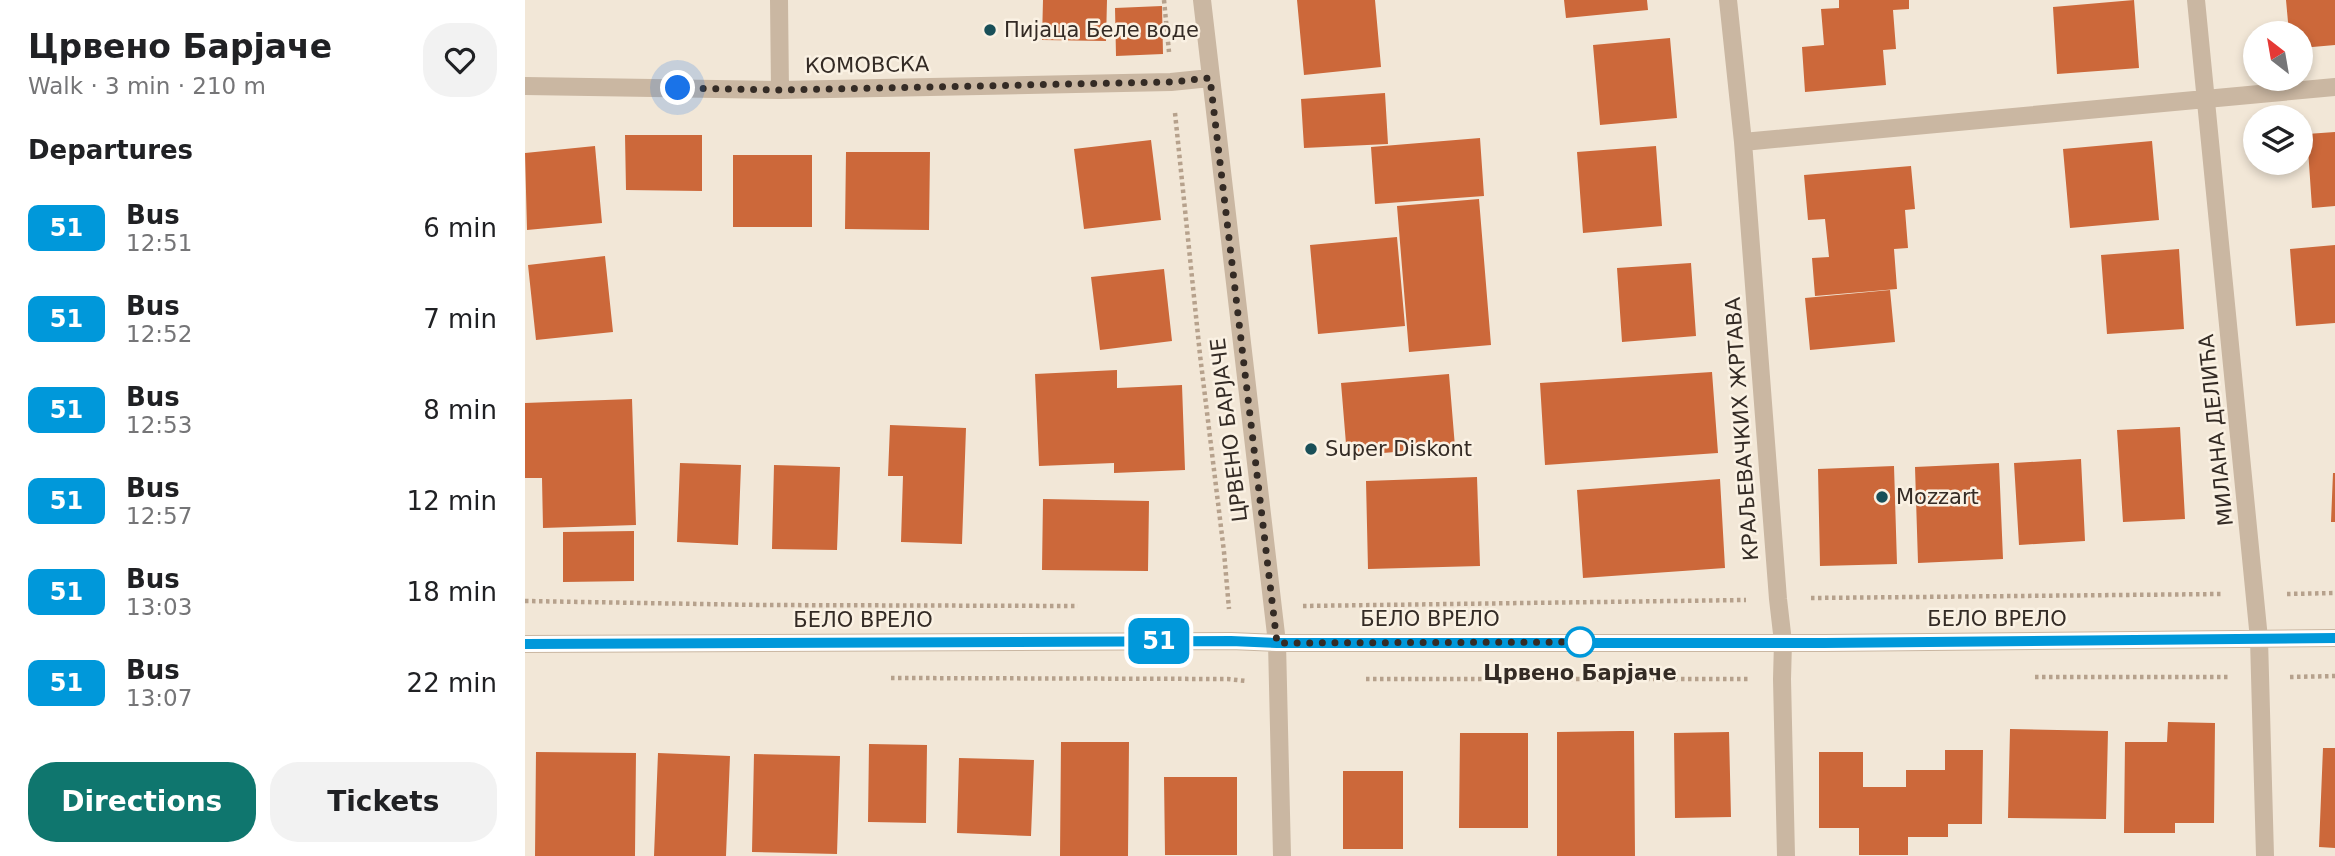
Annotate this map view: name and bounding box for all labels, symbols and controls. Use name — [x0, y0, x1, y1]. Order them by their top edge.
place label: Пијаца Беле воде — [1004, 18, 1199, 42]
north arrow — [2243, 21, 2313, 91]
map controls — [2243, 21, 2313, 175]
marker: Пијаца Беле воде — [982, 22, 998, 38]
button: heart — [423, 23, 497, 97]
text: Црвено Барјаче — [28, 27, 332, 66]
street label: КОМОВСКА — [805, 52, 930, 78]
your location — [660, 70, 695, 105]
text: Walk · 3 min · 210 m — [28, 73, 266, 99]
button: layers — [2243, 105, 2313, 175]
text: Departures — [28, 135, 193, 165]
text: Bus — [126, 200, 180, 230]
text: 6 min — [423, 213, 497, 243]
text: 51 — [50, 214, 83, 242]
text: 12:51 — [126, 230, 192, 256]
text: Bus — [126, 291, 180, 321]
street label: КРАЉЕВАЧКИХ ЖРТАВА — [1721, 296, 1763, 562]
text: 7 min — [423, 304, 497, 334]
text: 51 — [50, 305, 83, 333]
text: 12:52 — [126, 321, 192, 347]
street label: МИЛАНА ДЕЛИЋА — [2194, 332, 2238, 527]
street label: ЦРВЕНО БАРЈАЧЕ — [1206, 337, 1252, 523]
text: Bus — [126, 382, 180, 412]
text: 8 min — [423, 395, 497, 425]
text: 51 — [50, 396, 83, 424]
text: 12:53 — [126, 412, 192, 438]
place label: Super Diskont — [1325, 437, 1472, 461]
marker: Super Diskont — [1303, 441, 1319, 457]
text: Bus — [126, 473, 180, 503]
place label: Mozzart — [1896, 485, 1979, 509]
text: 12 min — [407, 486, 497, 516]
text: 51 — [50, 487, 83, 515]
marker: Mozzart — [1874, 489, 1890, 505]
text: 12:57 — [126, 503, 192, 529]
text: Bus — [126, 564, 180, 594]
text: 18 min — [407, 577, 497, 607]
text: 51 — [50, 578, 83, 606]
text: 13:03 — [126, 594, 192, 620]
street label: БЕЛО ВРЕЛО — [1360, 607, 1500, 631]
street label: БЕЛО ВРЕЛО — [1927, 607, 2067, 631]
street label: БЕЛО ВРЕЛО — [793, 608, 933, 632]
line badge: 51 — [1127, 618, 1191, 664]
text: 51 — [1142, 627, 1176, 655]
marker: Црвено Барјаче — [1565, 627, 1595, 657]
text: Bus — [126, 655, 180, 685]
place label: Црвено Барјаче — [1483, 661, 1677, 685]
text: 22 min — [407, 668, 497, 698]
text: 51 — [50, 669, 83, 697]
text: 13:07 — [126, 685, 192, 711]
button: Directions — [28, 762, 256, 842]
button: Tickets — [270, 762, 497, 842]

